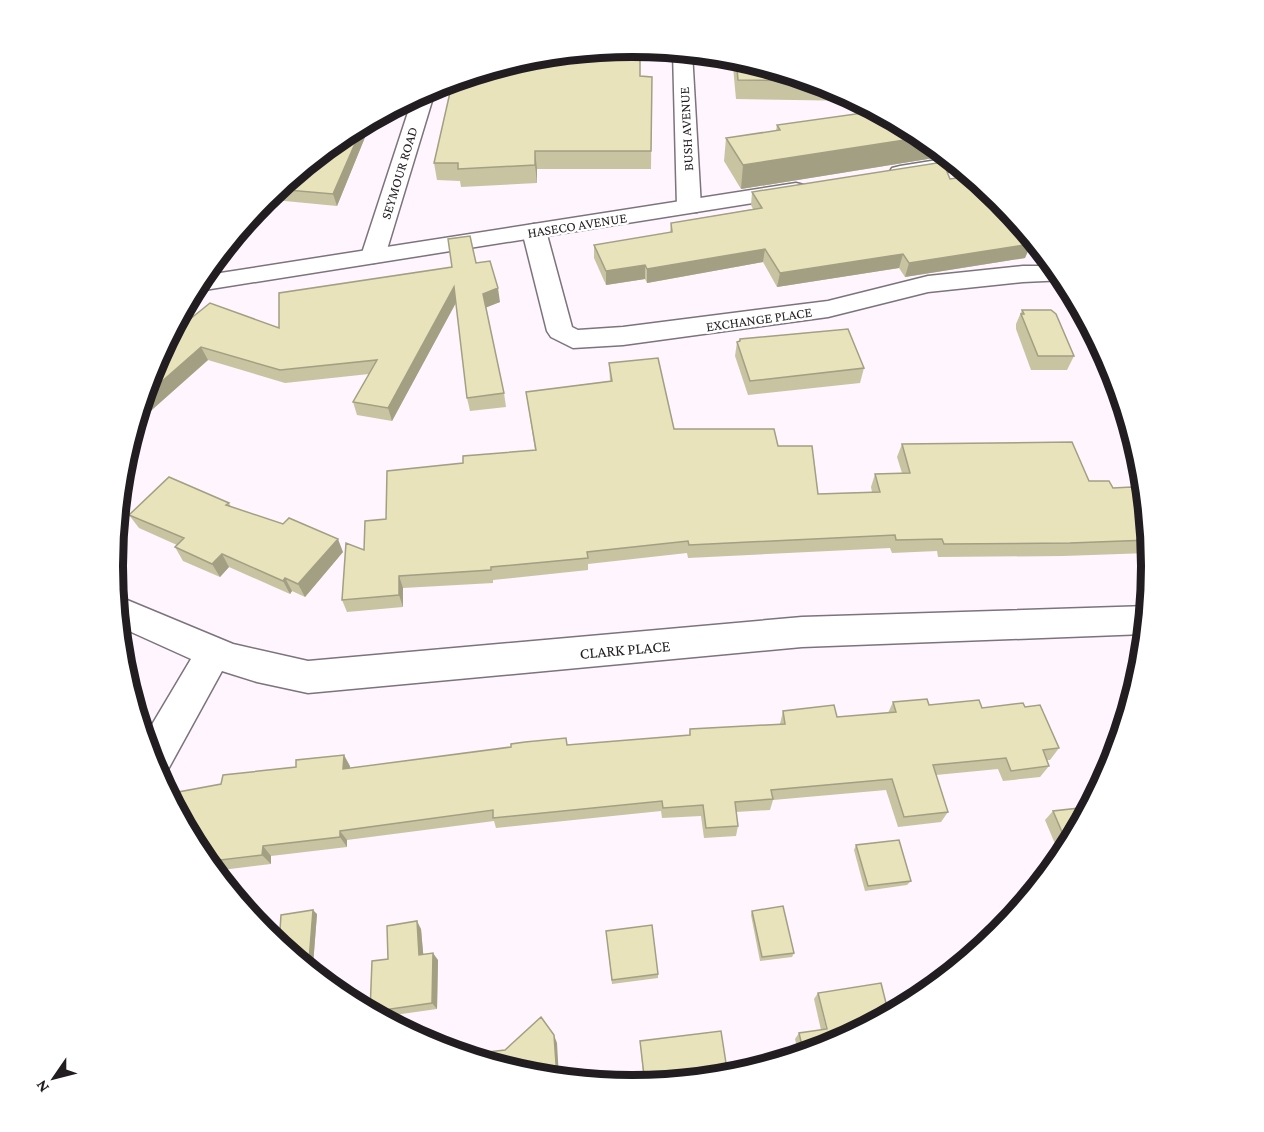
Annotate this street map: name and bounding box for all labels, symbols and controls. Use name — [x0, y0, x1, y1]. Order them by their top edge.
street label: BUSH AVENUE — [676, 86, 696, 172]
street label: SEYMOUR ROAD — [377, 125, 421, 221]
street label: HASECO AVENUE — [526, 209, 628, 241]
street label: EXCHANGE PLACE — [705, 304, 813, 334]
street label: CLARK PLACE — [579, 637, 671, 662]
north arrow — [24, 1048, 84, 1108]
text: N — [32, 1077, 52, 1096]

